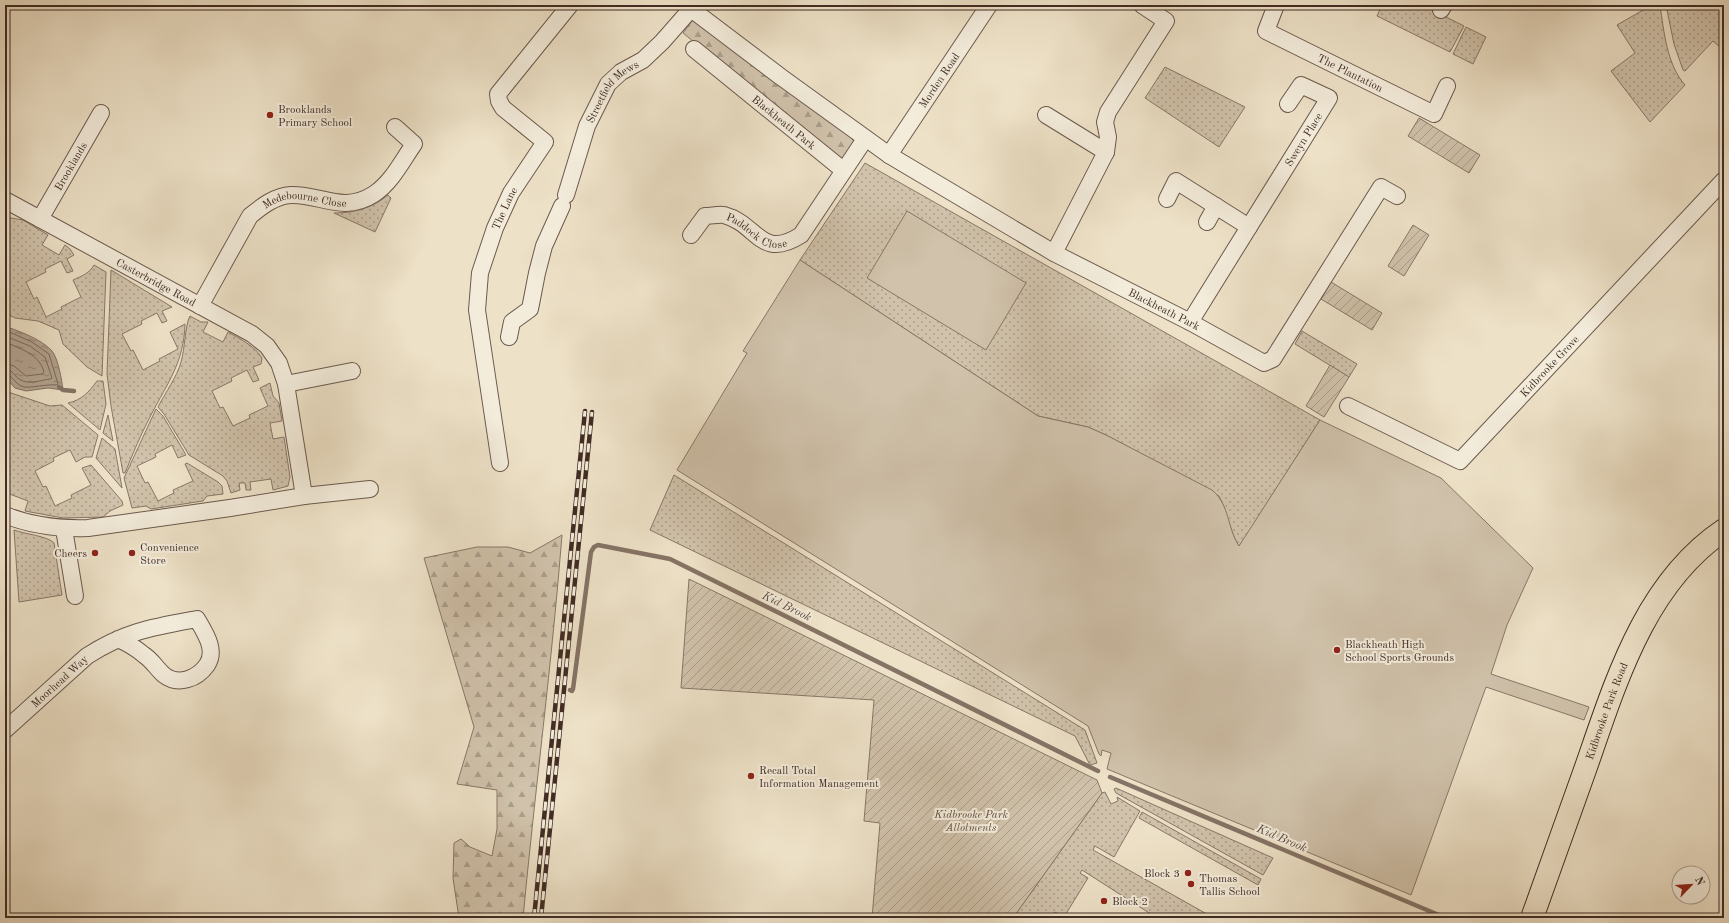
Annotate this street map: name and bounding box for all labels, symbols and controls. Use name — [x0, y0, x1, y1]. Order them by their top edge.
street label: Morden Road — [918, 51, 963, 110]
street label: The Plantation — [1315, 53, 1384, 95]
street label: Streetfield Mews — [585, 59, 641, 125]
street label: Blackheath Park — [749, 94, 817, 153]
place label: Brooklands Primary School — [278, 105, 352, 129]
marker: Brooklands Primary School — [265, 110, 275, 120]
street label: Sweyn Place — [1284, 111, 1325, 169]
street label: Brooklands — [54, 141, 90, 193]
street label: The Lane — [491, 186, 520, 232]
street label: Medebourne Close — [261, 191, 347, 212]
street label: Paddock Close — [724, 212, 789, 251]
street label: Casterbridge Road — [114, 257, 197, 309]
street label: Blackheath Park — [1126, 288, 1201, 333]
street label: Kidbrooke Grove — [1519, 334, 1582, 400]
place label: Convenience Store — [140, 543, 199, 567]
marker: Cheers — [90, 548, 100, 558]
marker: Convenience Store — [127, 548, 137, 558]
place label: Cheers — [54, 549, 87, 560]
water label: Kid Brook — [759, 589, 813, 624]
place label: Blackheath High School Sports Grounds — [1345, 640, 1454, 664]
marker: Blackheath High School Sports Grounds — [1332, 645, 1342, 655]
street label: Moorhead Way — [30, 654, 91, 710]
street label: Kidbrooke Park Road — [1585, 661, 1631, 761]
place label: Recall Total Information Management — [759, 766, 879, 790]
marker: Recall Total Information Management — [746, 771, 756, 781]
park label: Kidbrooke Park Allotments — [933, 810, 1008, 834]
water label: Kid Brook — [1254, 823, 1309, 855]
north arrow — [1671, 865, 1711, 905]
marker: Block 3 — [1183, 868, 1193, 878]
place label: Block 3 — [1144, 869, 1180, 880]
place label: Thomas Tallis School — [1199, 874, 1260, 898]
text: N — [1692, 875, 1706, 888]
marker: Thomas Tallis School — [1186, 879, 1196, 889]
marker: Block 2 — [1099, 896, 1109, 906]
place label: Block 2 — [1112, 897, 1148, 908]

